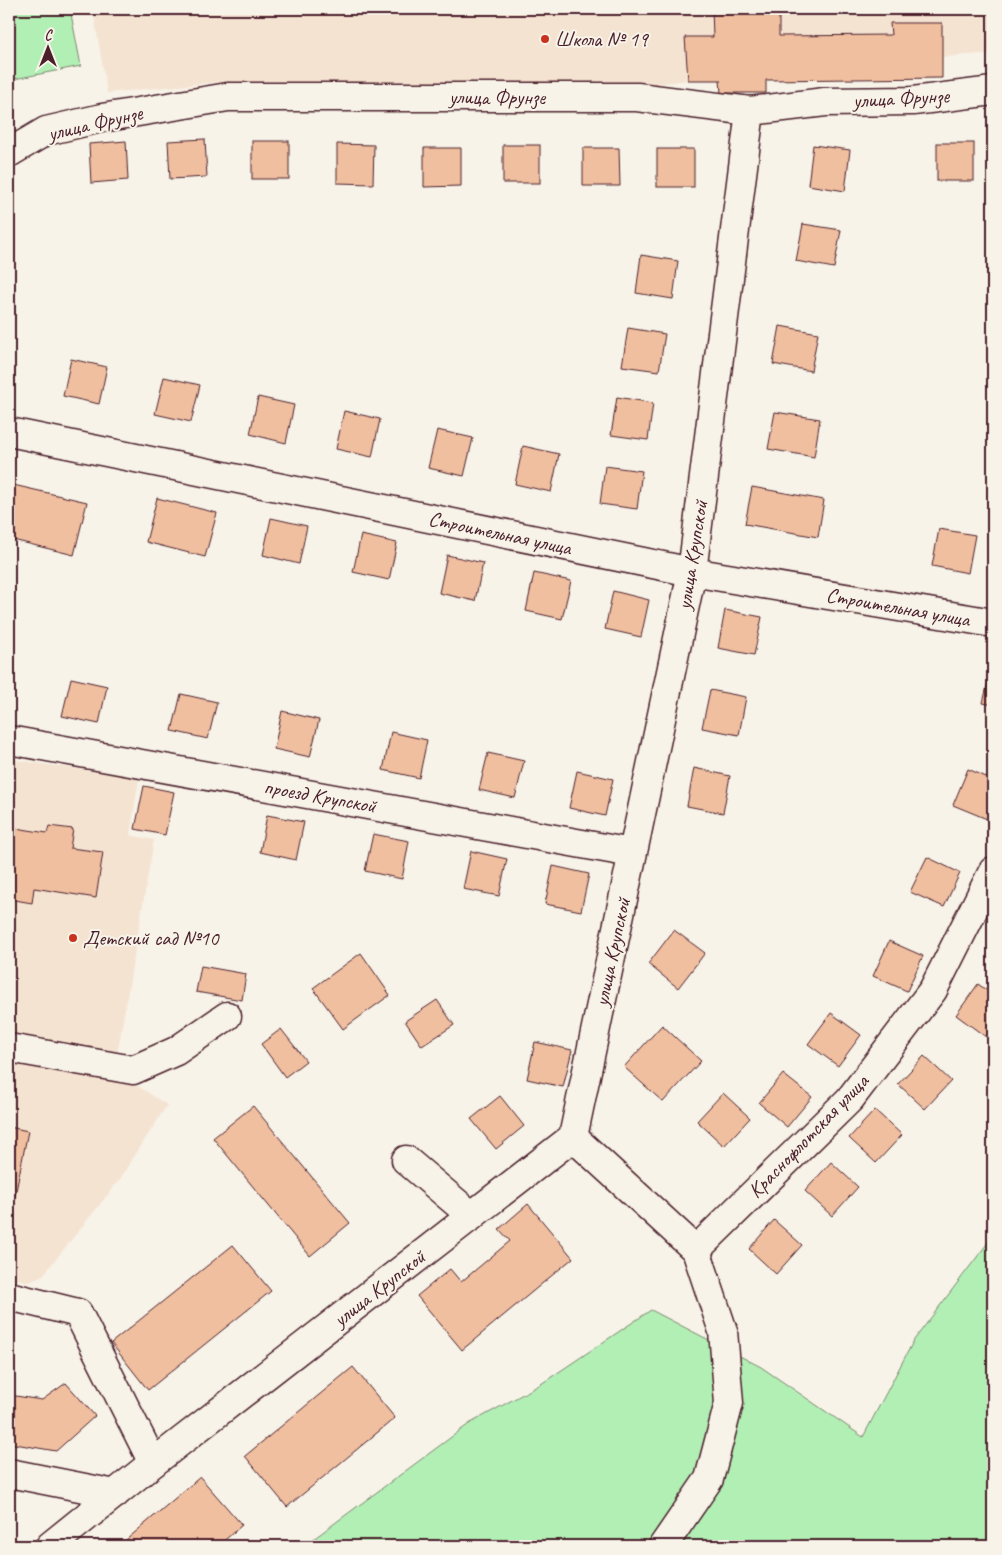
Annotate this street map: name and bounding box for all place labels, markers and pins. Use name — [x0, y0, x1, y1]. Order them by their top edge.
place label: Школа № 19 — [555, 26, 649, 52]
marker: Школа № 19 — [539, 33, 551, 45]
place label: Детский сад №10 — [83, 925, 220, 951]
marker: Детский сад №10 — [67, 932, 79, 944]

